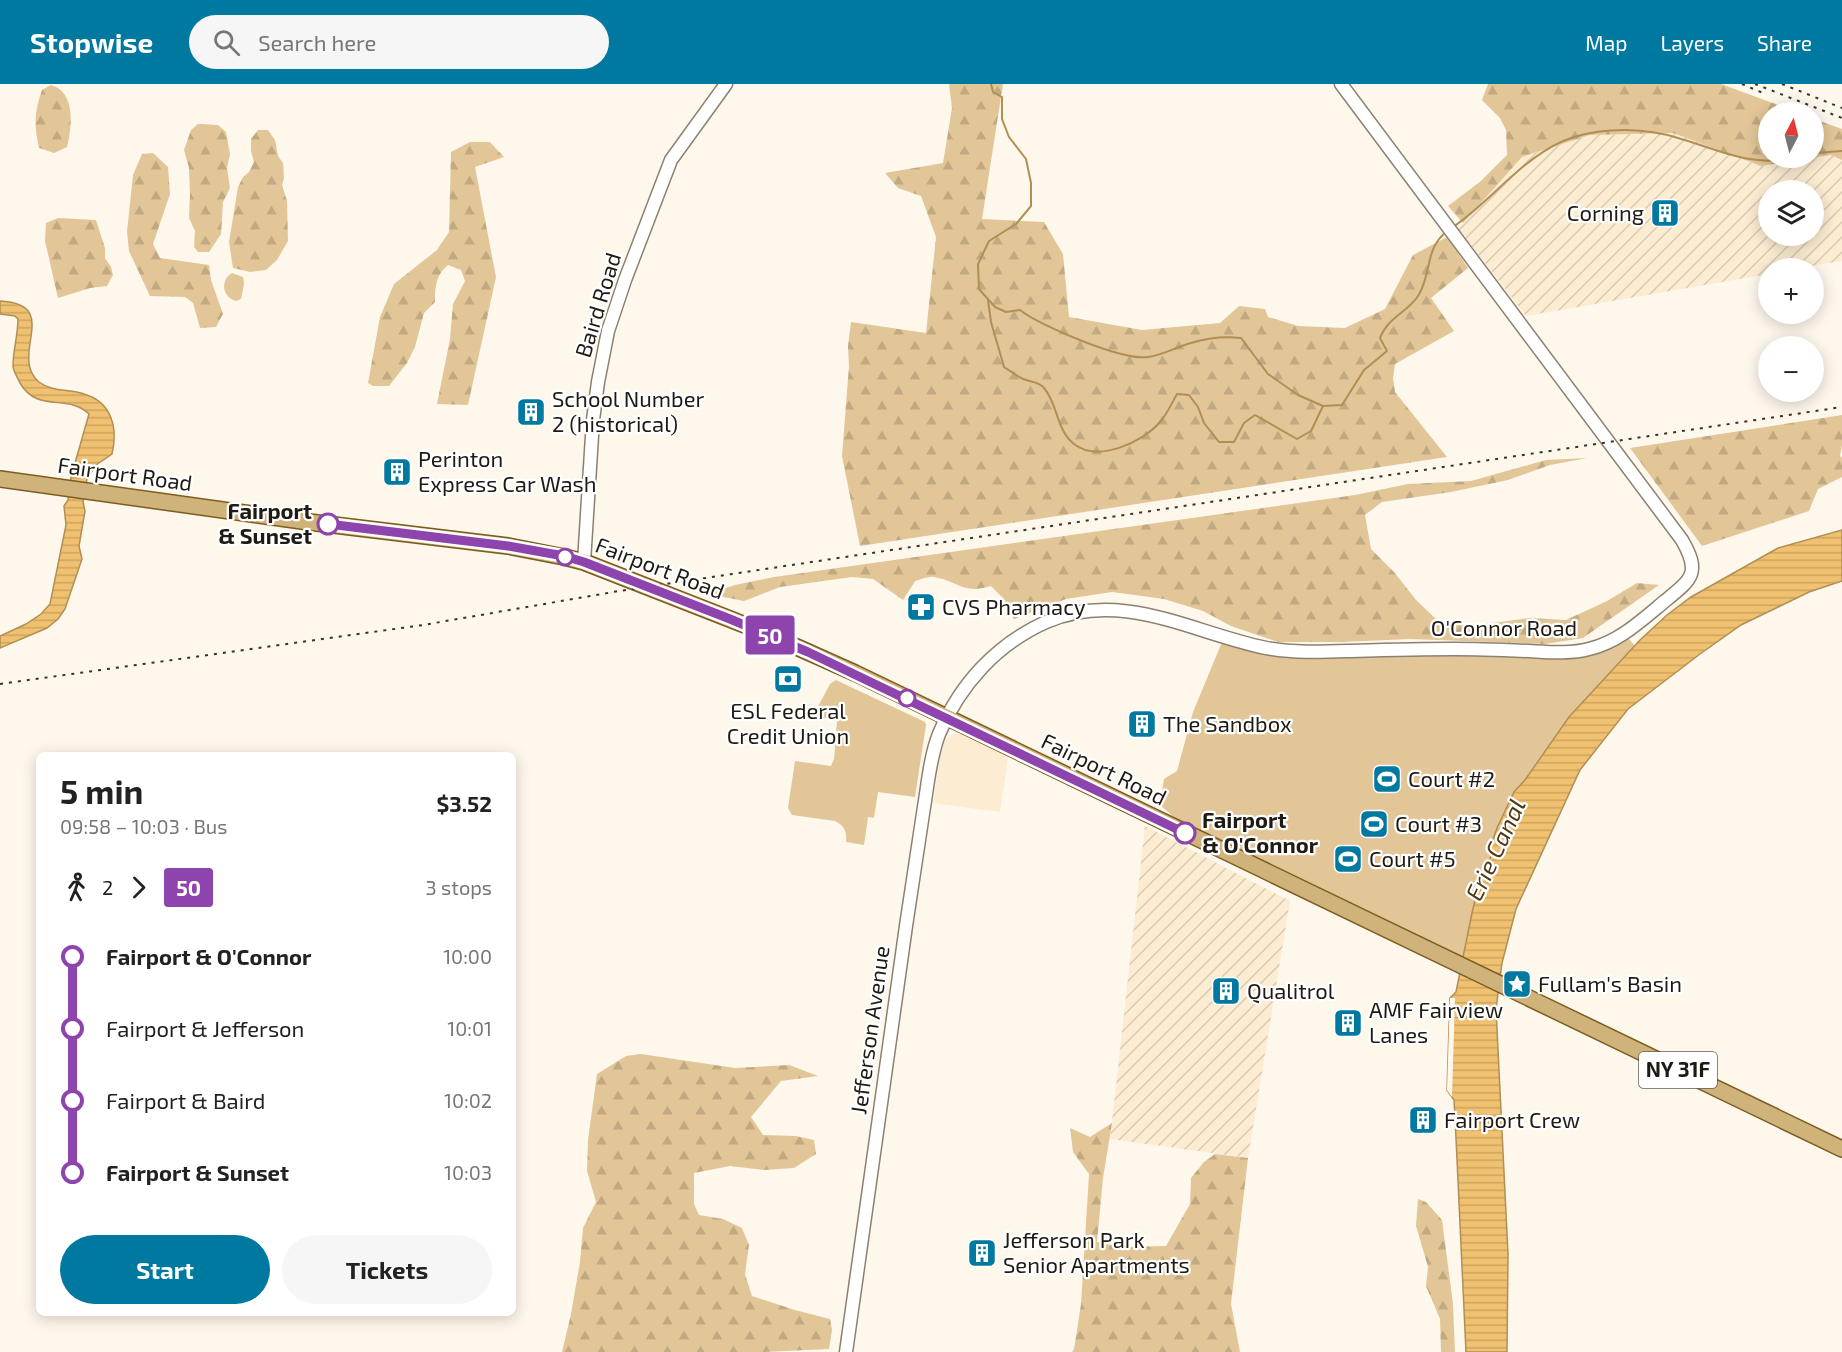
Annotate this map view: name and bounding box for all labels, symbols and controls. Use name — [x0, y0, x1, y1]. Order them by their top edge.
search box — [189, 15, 609, 69]
text: Stopwise — [30, 25, 153, 59]
icon: search — [210, 26, 243, 59]
text: Search here — [258, 29, 376, 55]
text: Map — [1585, 30, 1627, 55]
text: Layers — [1660, 30, 1724, 55]
text: Share — [1757, 30, 1812, 55]
north arrow — [1758, 102, 1824, 168]
map controls — [1758, 102, 1824, 402]
button: layers — [1758, 180, 1824, 246]
building icon: Corning — [1649, 197, 1681, 229]
place label: Corning — [1567, 199, 1644, 225]
street label: Baird Road — [569, 249, 625, 360]
button: + — [1758, 258, 1824, 324]
button: − — [1758, 336, 1824, 402]
place label: School Number 2 (historical) — [552, 385, 704, 436]
building icon: School Number 2 (historical) — [515, 396, 547, 428]
place label: Perinton Express Car Wash — [418, 445, 597, 496]
street label: Fairport Road — [56, 451, 194, 495]
building icon: Perinton Express Car Wash — [381, 456, 413, 488]
place label: Fairport & Sunset — [218, 497, 312, 548]
marker: Fairport & Sunset — [317, 513, 339, 535]
street label: Fairport Road — [592, 531, 728, 604]
unlabelled marker — [556, 548, 574, 566]
pharmacy icon: CVS Pharmacy — [905, 591, 937, 623]
place label: CVS Pharmacy — [942, 593, 1086, 619]
street label: O'Connor Road — [1431, 614, 1577, 640]
line badge: 50 — [743, 616, 797, 654]
text: 50 — [758, 623, 782, 648]
bank icon: ESL Federal Credit Union — [772, 663, 804, 695]
unlabelled marker — [898, 689, 916, 707]
place label: ESL Federal Credit Union — [727, 697, 849, 748]
building icon: The Sandbox — [1126, 708, 1158, 740]
place label: The Sandbox — [1163, 710, 1292, 736]
street label: Fairport Road — [1038, 727, 1171, 810]
sports icon: Court #2 — [1371, 763, 1403, 795]
place label: Court #2 — [1408, 765, 1495, 791]
text: 5 min — [60, 771, 143, 811]
text: $3.52 — [436, 790, 492, 816]
water label: Erie Canal — [1458, 794, 1531, 905]
place label: Fairport & O'Connor — [1202, 806, 1319, 857]
sports icon: Court #3 — [1358, 808, 1390, 840]
place label: Court #3 — [1395, 810, 1482, 836]
text: 09:58 – 10:03 · Bus — [60, 814, 227, 838]
marker: Fairport & O'Connor — [1174, 822, 1196, 844]
sports icon: Court #5 — [1332, 843, 1364, 875]
place label: Court #5 — [1369, 845, 1456, 871]
icon: walk — [60, 871, 93, 904]
icon: forward — [122, 871, 155, 904]
text: 2 — [102, 875, 113, 899]
text: 50 — [176, 875, 201, 900]
text: 3 stops — [426, 875, 492, 899]
text: Fairport & O'Connor — [106, 943, 311, 969]
text: 10:00 — [443, 944, 492, 968]
street label: Jefferson Avenue — [844, 944, 894, 1116]
place icon: Fullam's Basin — [1501, 968, 1533, 1000]
place label: Fullam's Basin — [1538, 970, 1682, 996]
building icon: Qualitrol — [1210, 975, 1242, 1007]
place label: Qualitrol — [1247, 977, 1335, 1004]
place label: AMF Fairview Lanes — [1369, 996, 1503, 1047]
building icon: AMF Fairview Lanes — [1332, 1007, 1364, 1039]
text: Fairport & Jefferson — [106, 1015, 304, 1041]
text: 10:01 — [447, 1016, 492, 1040]
road number: NY 31F — [1639, 1052, 1717, 1088]
text: Fairport & Baird — [106, 1087, 265, 1113]
text: 10:02 — [444, 1088, 492, 1112]
building icon: Fairport Crew — [1407, 1104, 1439, 1136]
place label: Fairport Crew — [1444, 1106, 1580, 1132]
text: Fairport & Sunset — [106, 1159, 289, 1185]
text: 10:03 — [444, 1160, 492, 1184]
place label: Jefferson Park Senior Apartments — [1003, 1226, 1190, 1277]
button: Start — [60, 1235, 270, 1304]
button: Tickets — [282, 1235, 492, 1304]
building icon: Jefferson Park Senior Apartments — [966, 1237, 998, 1269]

